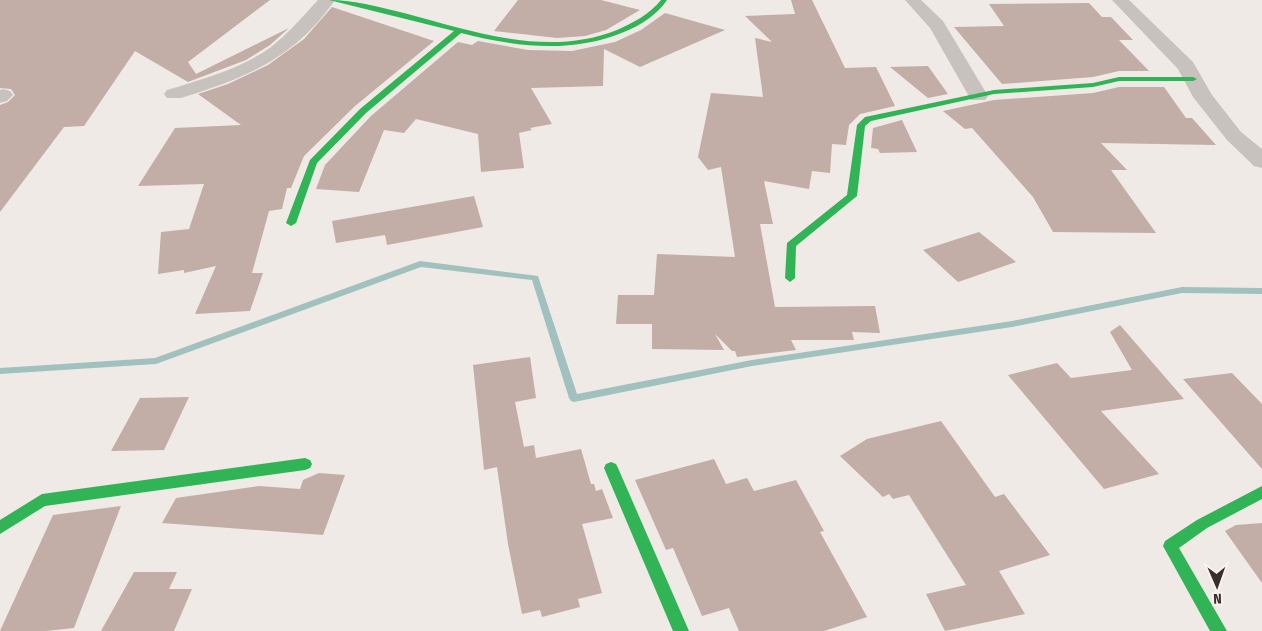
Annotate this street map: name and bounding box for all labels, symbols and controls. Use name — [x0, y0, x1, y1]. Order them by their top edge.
north arrow — [1192, 561, 1242, 611]
text: N — [1213, 590, 1222, 607]

